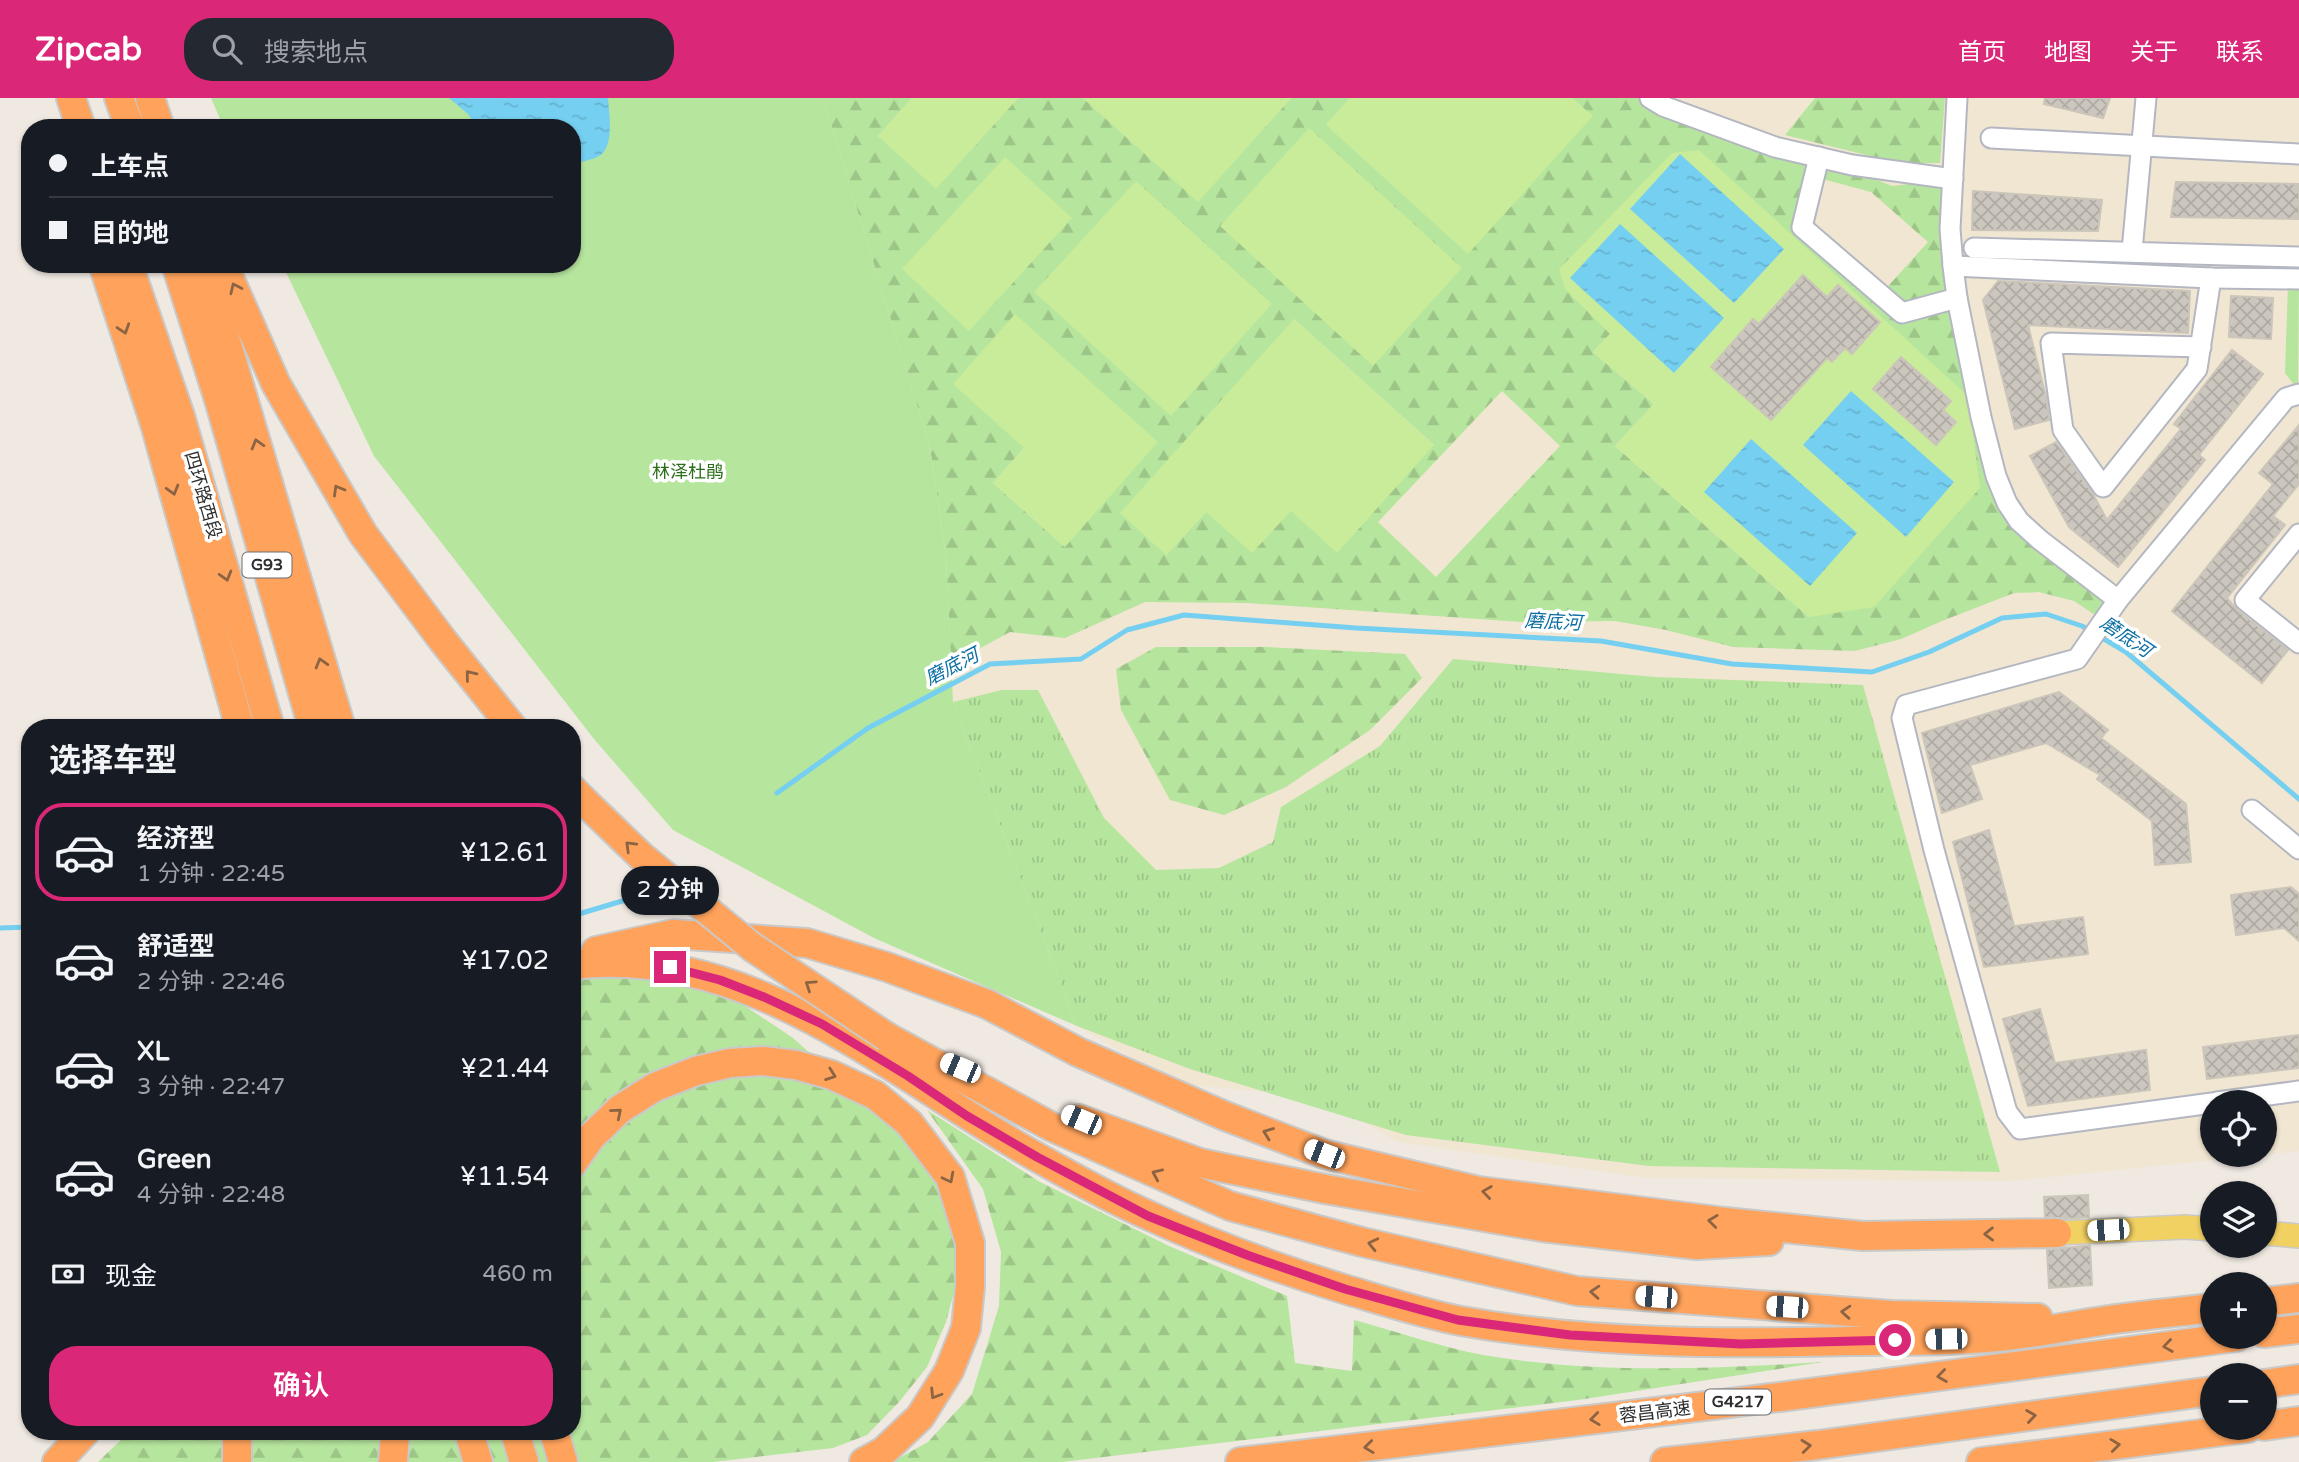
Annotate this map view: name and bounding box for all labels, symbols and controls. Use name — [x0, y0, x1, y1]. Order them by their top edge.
search box — [184, 18, 674, 81]
text: Zipcab — [35, 30, 142, 69]
icon: search — [208, 30, 246, 68]
text: 搜索地点 — [264, 37, 368, 68]
text: 首页 — [1958, 38, 2006, 67]
text: 地图 — [2044, 38, 2092, 67]
text: 关于 — [2130, 38, 2178, 67]
text: 联系 — [2216, 38, 2264, 67]
text: 上车点 — [91, 151, 169, 182]
text: 目的地 — [91, 218, 169, 249]
one-way arrow — [229, 283, 243, 295]
one-way arrow — [116, 323, 130, 335]
one-way arrow — [250, 439, 265, 451]
street label: 四环路西段 — [180, 449, 226, 541]
park label: 林泽杜鹃 — [652, 461, 724, 483]
one-way arrow — [165, 484, 180, 496]
one-way arrow — [333, 485, 346, 498]
road number: G93 — [243, 552, 292, 578]
one-way arrow — [218, 569, 233, 581]
water label: 磨底河 — [1524, 610, 1586, 635]
water label: 磨底河 — [2096, 612, 2159, 664]
water label: 磨底河 — [922, 642, 986, 690]
one-way arrow — [315, 657, 330, 669]
one-way arrow — [466, 670, 479, 683]
text: 选择车型 — [49, 742, 177, 780]
icon: car — [53, 821, 116, 884]
text: 经济型 — [137, 823, 215, 854]
text: ¥12.61 — [460, 837, 549, 868]
one-way arrow — [626, 841, 639, 854]
text: 1 分钟 · 22:45 — [137, 860, 285, 888]
callout: 2 分钟 — [621, 866, 719, 914]
text: 2 分钟 — [637, 876, 703, 904]
icon: car — [53, 929, 116, 992]
text: 舒适型 — [137, 931, 215, 962]
text: ¥17.02 — [461, 945, 549, 976]
route end — [654, 951, 686, 983]
text: 2 分钟 · 22:46 — [137, 968, 285, 996]
one-way arrow — [804, 981, 817, 994]
text: XL — [137, 1036, 169, 1067]
icon: car — [53, 1037, 116, 1100]
car — [937, 1050, 984, 1086]
text: ¥21.44 — [460, 1053, 549, 1084]
one-way arrow — [824, 1067, 836, 1081]
text: 3 分钟 · 22:47 — [137, 1073, 285, 1101]
map controls — [2200, 1090, 2277, 1440]
button: locate — [2200, 1090, 2277, 1167]
car — [1058, 1102, 1105, 1138]
one-way arrow — [609, 1109, 622, 1121]
one-way arrow — [1263, 1127, 1275, 1141]
car — [1301, 1137, 1348, 1171]
text: Green — [137, 1144, 212, 1175]
icon: car — [53, 1145, 116, 1208]
text: ¥11.54 — [460, 1161, 549, 1192]
one-way arrow — [1152, 1168, 1165, 1182]
one-way arrow — [940, 1171, 954, 1183]
text: 4 分钟 · 22:48 — [137, 1181, 285, 1209]
button: layers — [2200, 1181, 2277, 1258]
one-way arrow — [1482, 1185, 1493, 1200]
one-way arrow — [1707, 1213, 1719, 1228]
car — [2087, 1218, 2130, 1242]
one-way arrow — [1983, 1226, 1994, 1242]
one-way arrow — [1367, 1238, 1379, 1252]
icon: cash — [49, 1255, 87, 1293]
text: 460 m — [483, 1260, 553, 1288]
text: 现金 — [105, 1261, 157, 1292]
button: + — [2200, 1272, 2277, 1349]
one-way arrow — [1589, 1285, 1600, 1300]
car — [1635, 1285, 1678, 1309]
car — [1766, 1295, 1809, 1319]
one-way arrow — [1841, 1305, 1852, 1320]
route start — [1879, 1324, 1911, 1356]
car — [1925, 1328, 1968, 1350]
one-way arrow — [2162, 1338, 2174, 1353]
button: 确认 — [49, 1346, 553, 1426]
button: − — [2200, 1363, 2277, 1440]
one-way arrow — [1937, 1368, 1948, 1383]
one-way arrow — [930, 1387, 943, 1400]
road number: G4217 — [1705, 1390, 1771, 1414]
street label: 蓉昌高速 — [1618, 1397, 1692, 1427]
one-way arrow — [2025, 1408, 2037, 1423]
one-way arrow — [1589, 1412, 1601, 1427]
one-way arrow — [2109, 1438, 2120, 1453]
one-way arrow — [1363, 1439, 1375, 1454]
one-way arrow — [1800, 1439, 1812, 1454]

